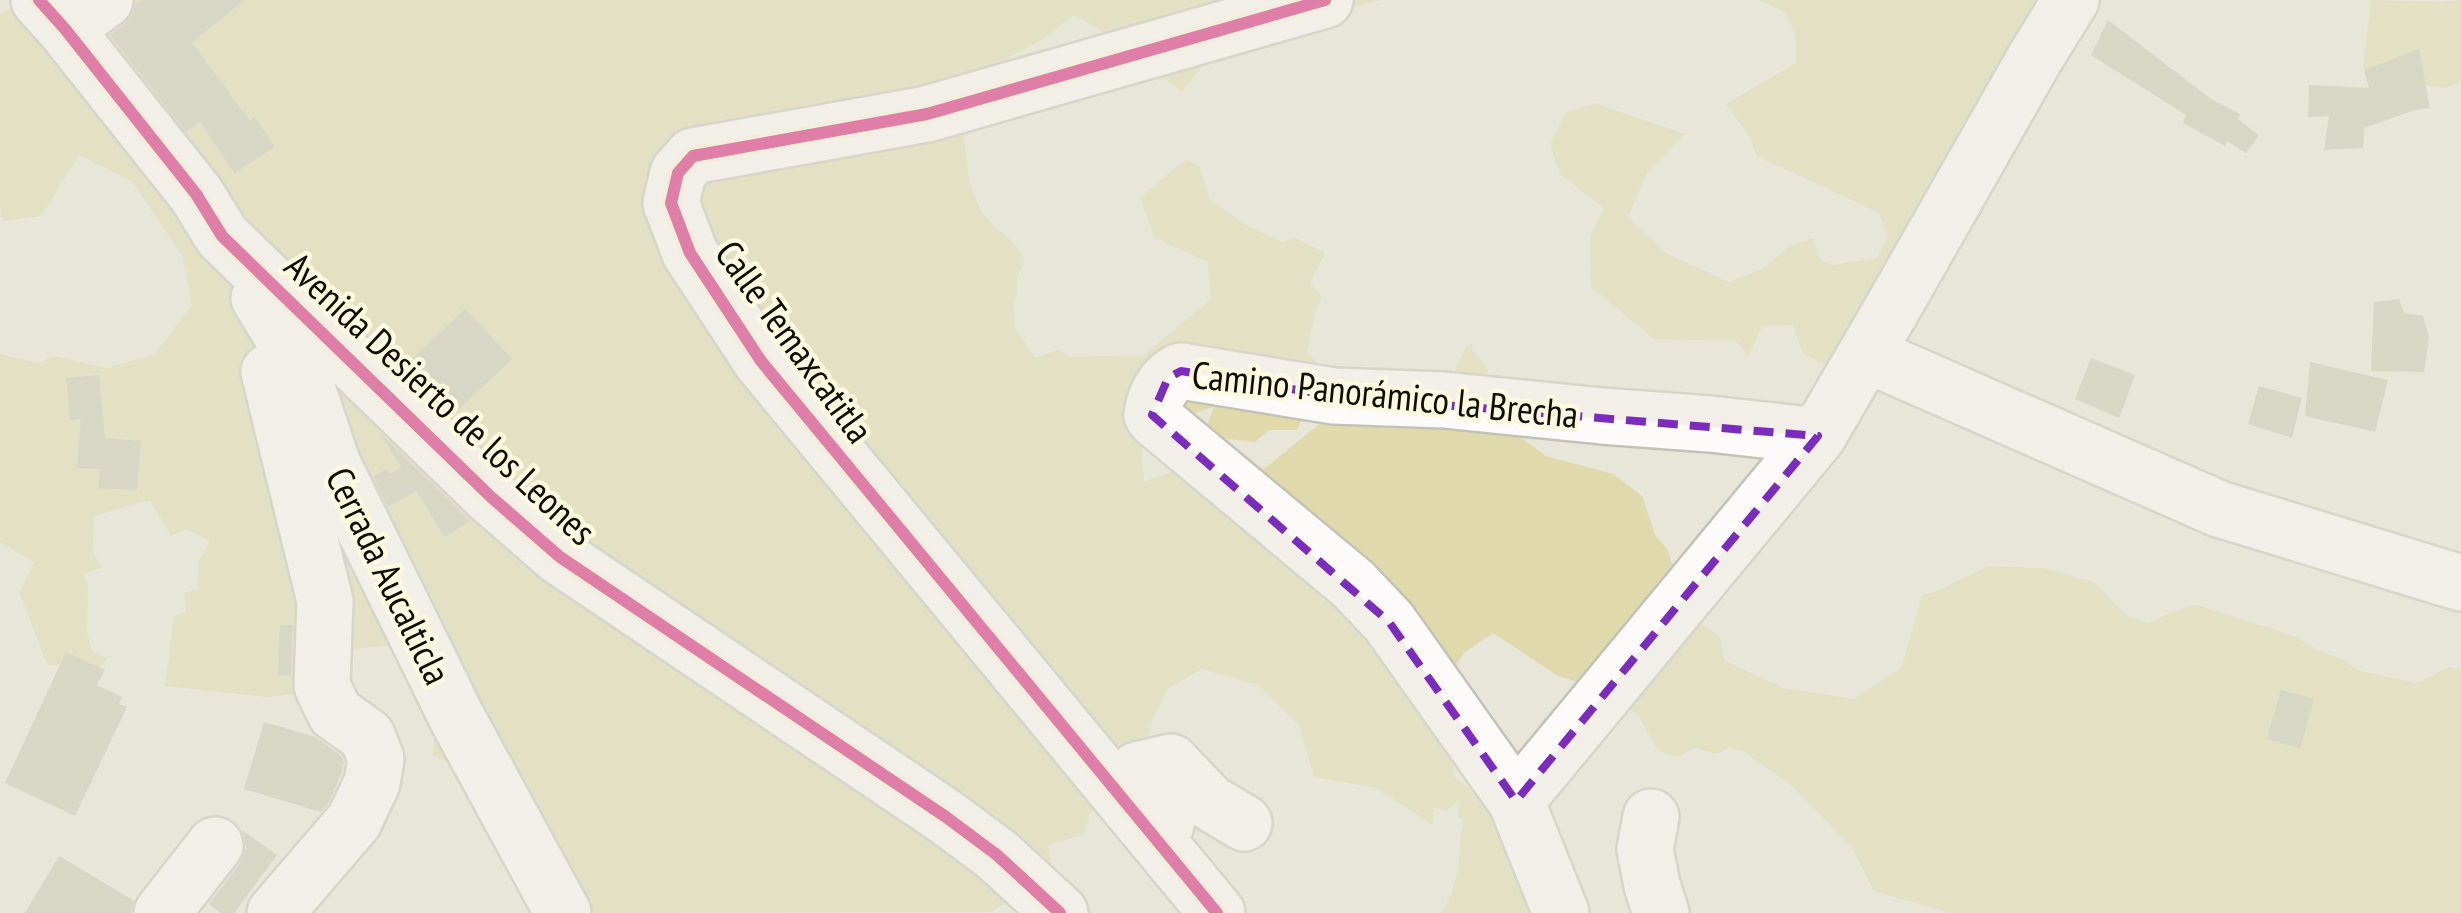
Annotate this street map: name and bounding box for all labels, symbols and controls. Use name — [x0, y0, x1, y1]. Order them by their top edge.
street label: Calle Temaxcatitla — [705, 230, 885, 452]
street label: Avenida Desierto de los Leones — [275, 241, 607, 555]
street label: Camino Panorámico la Brecha — [1190, 349, 1581, 438]
street label: Cerrada Aucalticla — [316, 459, 463, 692]

